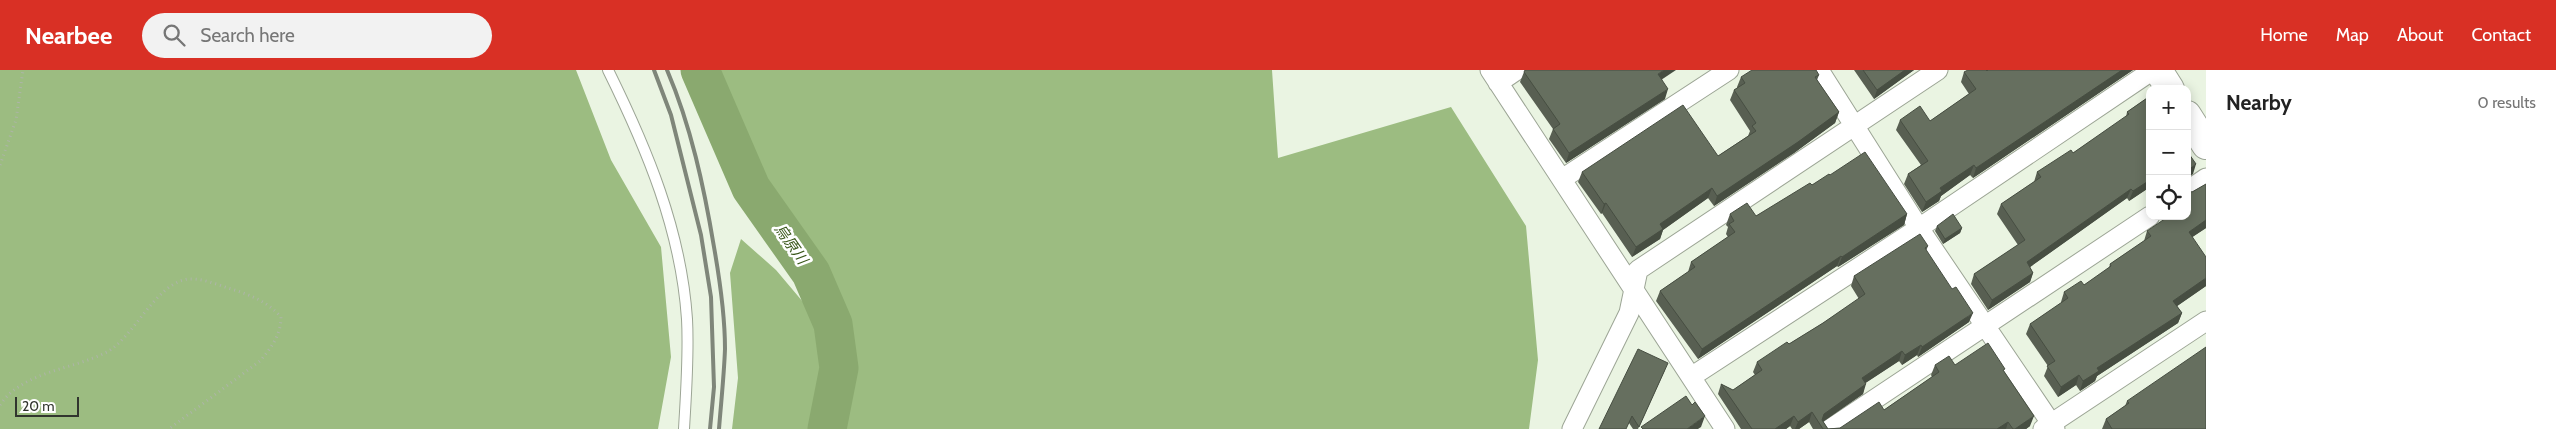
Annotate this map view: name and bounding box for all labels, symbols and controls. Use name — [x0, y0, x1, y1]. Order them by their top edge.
search box — [142, 13, 492, 58]
text: Nearbee — [25, 21, 112, 50]
icon: search — [160, 21, 188, 49]
text: Search here — [200, 24, 295, 47]
text: Home — [2260, 24, 2308, 46]
text: Map — [2336, 24, 2369, 46]
text: About — [2397, 24, 2443, 46]
text: Contact — [2471, 24, 2531, 46]
map controls — [2146, 85, 2191, 220]
button: + — [2146, 85, 2191, 130]
text: Nearby — [2226, 90, 2292, 115]
text: 0 results — [2477, 93, 2536, 112]
button: − — [2146, 130, 2191, 175]
button: locate — [2146, 175, 2191, 220]
water label: 烏原川 — [771, 220, 812, 269]
scale bar — [15, 394, 79, 417]
text: 20 m — [22, 397, 55, 415]

